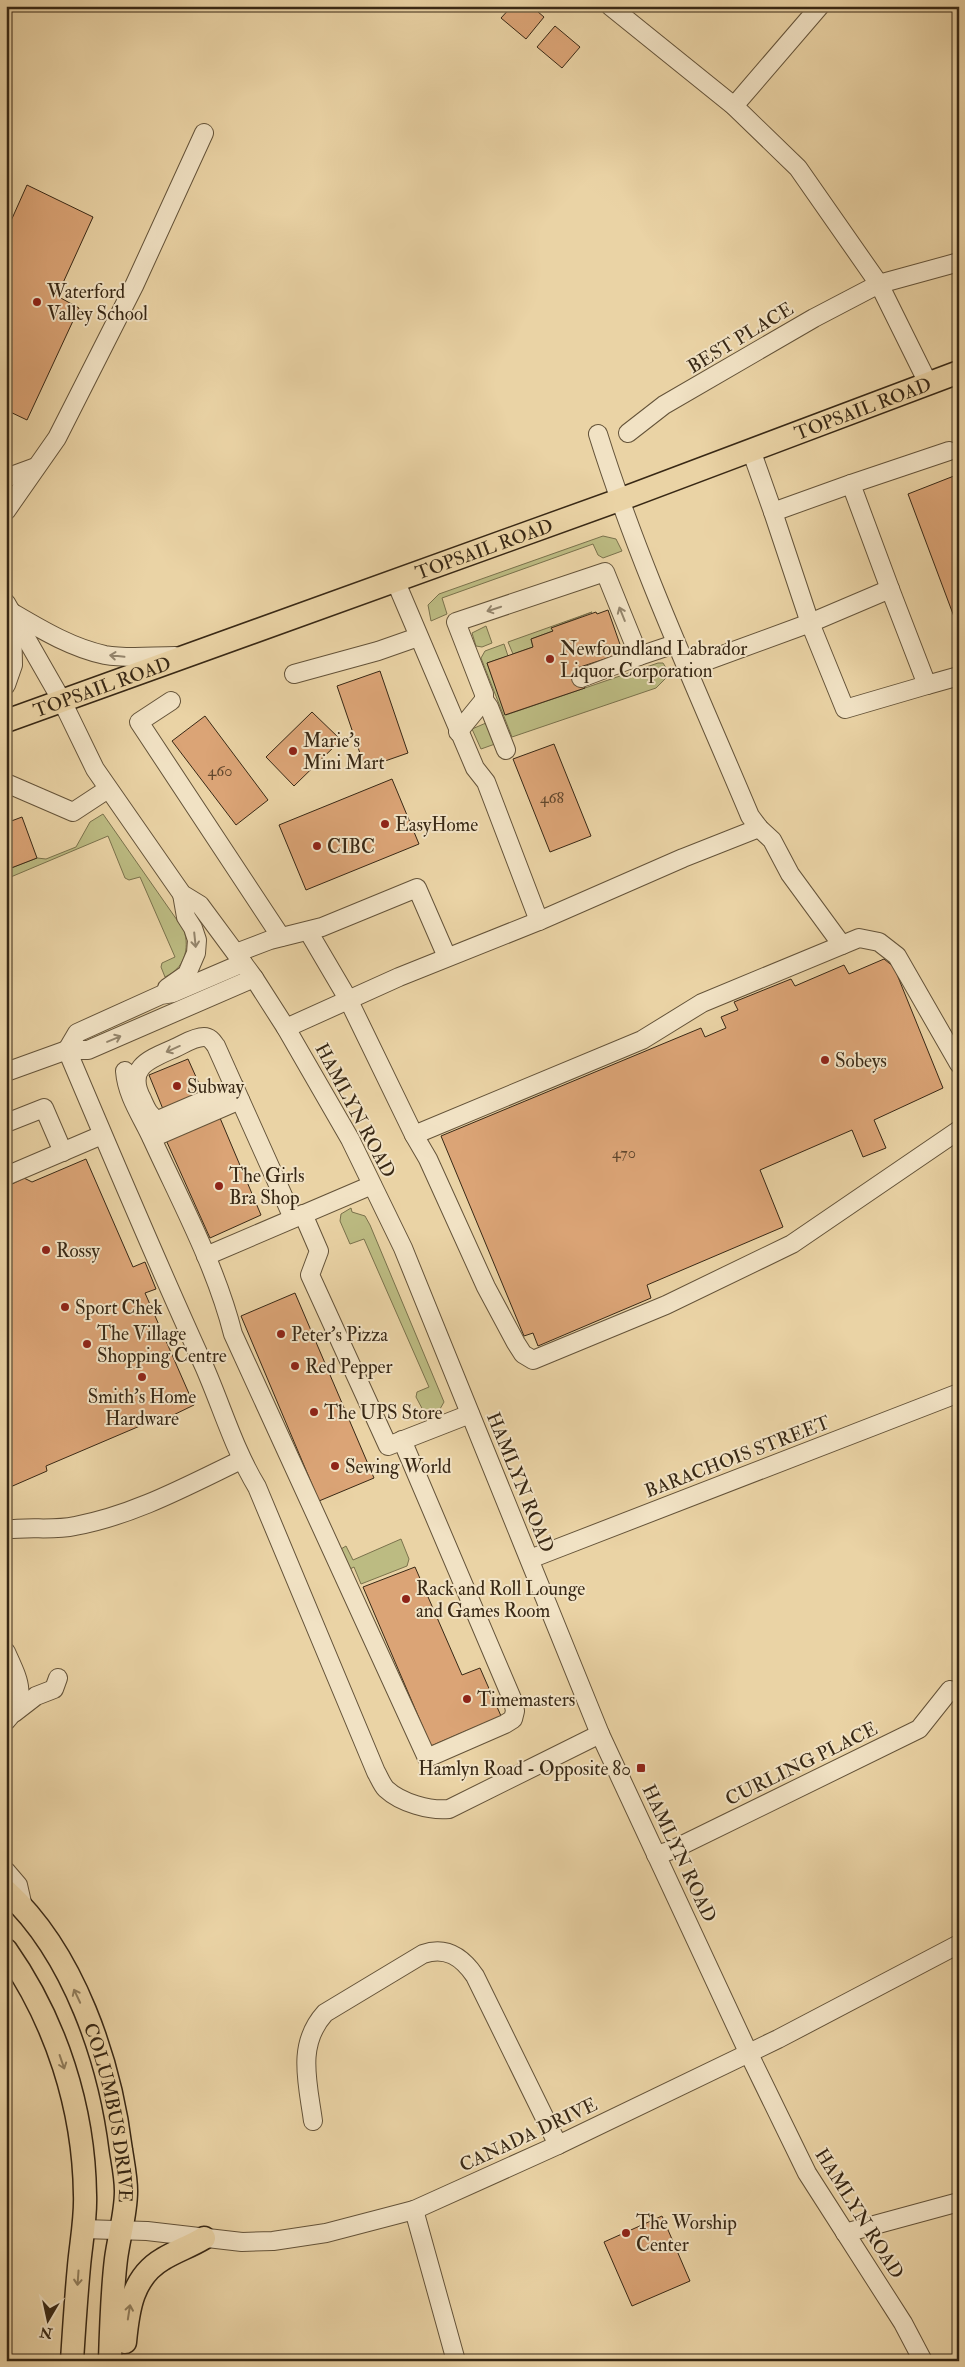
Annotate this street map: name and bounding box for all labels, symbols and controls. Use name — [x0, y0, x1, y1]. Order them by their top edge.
place label: Waterford Valley School — [46, 280, 148, 326]
marker: Waterford Valley School — [31, 296, 43, 308]
street label: BEST PLACE — [683, 297, 798, 379]
street label: TOPSAIL ROAD — [791, 372, 935, 446]
street label: TOPSAIL ROAD — [412, 514, 556, 585]
one-way arrow — [486, 605, 502, 615]
one-way arrow — [617, 607, 626, 622]
place label: Newfoundland Labrador Liquor Corporation — [560, 637, 747, 684]
one-way arrow — [109, 651, 125, 661]
street label: TOPSAIL ROAD — [30, 652, 174, 723]
marker: Newfoundland Labrador Liquor Corporation — [544, 653, 556, 665]
place label: Marie's Mini Mart — [303, 729, 385, 775]
marker: Marie's Mini Mart — [287, 745, 299, 757]
house number: 460 — [208, 761, 232, 781]
house number: 468 — [540, 788, 565, 808]
place label: EasyHome — [395, 813, 478, 837]
marker: EasyHome — [379, 818, 391, 830]
place label: CIBC — [327, 835, 375, 859]
marker: CIBC — [311, 840, 323, 852]
one-way arrow — [190, 931, 200, 947]
one-way arrow — [106, 1034, 121, 1043]
street label: HAMLYN ROAD — [309, 1039, 401, 1182]
one-way arrow — [166, 1044, 181, 1054]
place label: Sobeys — [835, 1049, 887, 1073]
marker: Sobeys — [819, 1054, 831, 1066]
place label: Subway — [187, 1075, 245, 1099]
marker: Subway — [171, 1080, 183, 1092]
house number: 470 — [612, 1143, 636, 1163]
place label: The Girls Bra Shop — [229, 1164, 304, 1211]
marker: The Girls Bra Shop — [213, 1180, 225, 1192]
place label: Rossy — [56, 1239, 101, 1263]
marker: Rossy — [40, 1244, 52, 1256]
place label: Sport Chek — [75, 1296, 162, 1321]
marker: Sport Chek — [59, 1301, 71, 1313]
place label: The Village Shopping Centre — [97, 1322, 227, 1369]
place label: Peter's Pizza — [291, 1323, 388, 1347]
marker: Peter's Pizza — [275, 1328, 287, 1340]
marker: The Village Shopping Centre — [81, 1338, 93, 1350]
place label: Red Pepper — [305, 1355, 393, 1380]
marker: Red Pepper — [289, 1360, 301, 1372]
marker: Smith's Home Hardware — [136, 1371, 148, 1383]
place label: Smith's Home Hardware — [88, 1385, 196, 1431]
place label: The UPS Store — [324, 1401, 442, 1425]
marker: The UPS Store — [308, 1406, 320, 1418]
street label: HAMLYN ROAD — [481, 1409, 559, 1556]
street label: BARACHOIS STREET — [641, 1411, 833, 1503]
place label: Sewing World — [345, 1455, 452, 1479]
marker: Sewing World — [329, 1460, 341, 1472]
place label: Rack and Roll Lounge and Games Room — [416, 1577, 585, 1623]
marker: Rack and Roll Lounge and Games Room — [400, 1593, 412, 1605]
place label: Timemasters — [477, 1688, 575, 1712]
marker: Timemasters — [461, 1693, 473, 1705]
street label: CURLING PLACE — [721, 1717, 882, 1811]
place label: Hamlyn Road - Opposite 80 — [418, 1757, 631, 1782]
marker: Hamlyn Road - Opposite 80 — [635, 1762, 647, 1774]
street label: HAMLYN ROAD — [637, 1781, 722, 1926]
one-way arrow — [72, 1989, 82, 2004]
street label: COLUMBUS DRIVE — [78, 2020, 137, 2203]
one-way arrow — [58, 2054, 67, 2070]
street label: CANADA DRIVE — [456, 2092, 602, 2177]
street label: HAMLYN ROAD — [809, 2144, 909, 2283]
place label: The Worship Center — [636, 2211, 737, 2257]
marker: The Worship Center — [620, 2227, 632, 2239]
one-way arrow — [73, 2269, 83, 2285]
north arrow — [22, 2294, 72, 2344]
one-way arrow — [124, 2305, 134, 2321]
text: N — [38, 2323, 55, 2342]

